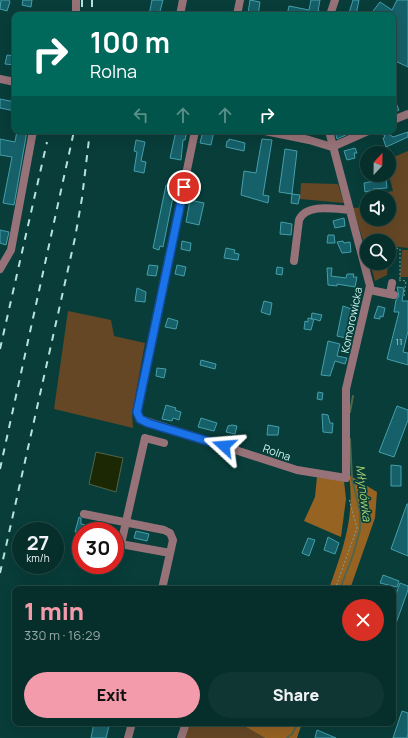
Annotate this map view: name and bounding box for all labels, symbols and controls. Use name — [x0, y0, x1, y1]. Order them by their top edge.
text: 100 m — [90, 23, 170, 61]
icon: right — [24, 28, 76, 80]
text: Rolna — [90, 59, 137, 83]
icon: left — [130, 104, 152, 126]
icon: ahead — [172, 104, 194, 126]
icon: ahead — [214, 104, 236, 126]
icon: right — [256, 104, 278, 126]
north arrow — [360, 146, 396, 182]
map controls — [360, 146, 396, 270]
pin — [167, 170, 201, 204]
icon: arrive — [173, 176, 195, 198]
button: sound — [360, 190, 396, 226]
button: search — [360, 234, 396, 270]
street label: Komorowicka — [337, 286, 365, 354]
house number: 11 — [395, 335, 403, 348]
position arrow — [203, 425, 245, 467]
street label: Rolna — [261, 440, 293, 464]
water label: Młynówka — [352, 464, 376, 523]
speed limit sign: 30 — [72, 522, 124, 574]
text: 27 — [27, 529, 49, 556]
text: km/h — [26, 551, 50, 565]
text: 1 min — [24, 594, 84, 627]
button: close — [342, 599, 384, 641]
text: 330 m · 16:29 — [24, 626, 101, 644]
button: Exit — [24, 672, 200, 718]
button: Share — [208, 672, 384, 718]

